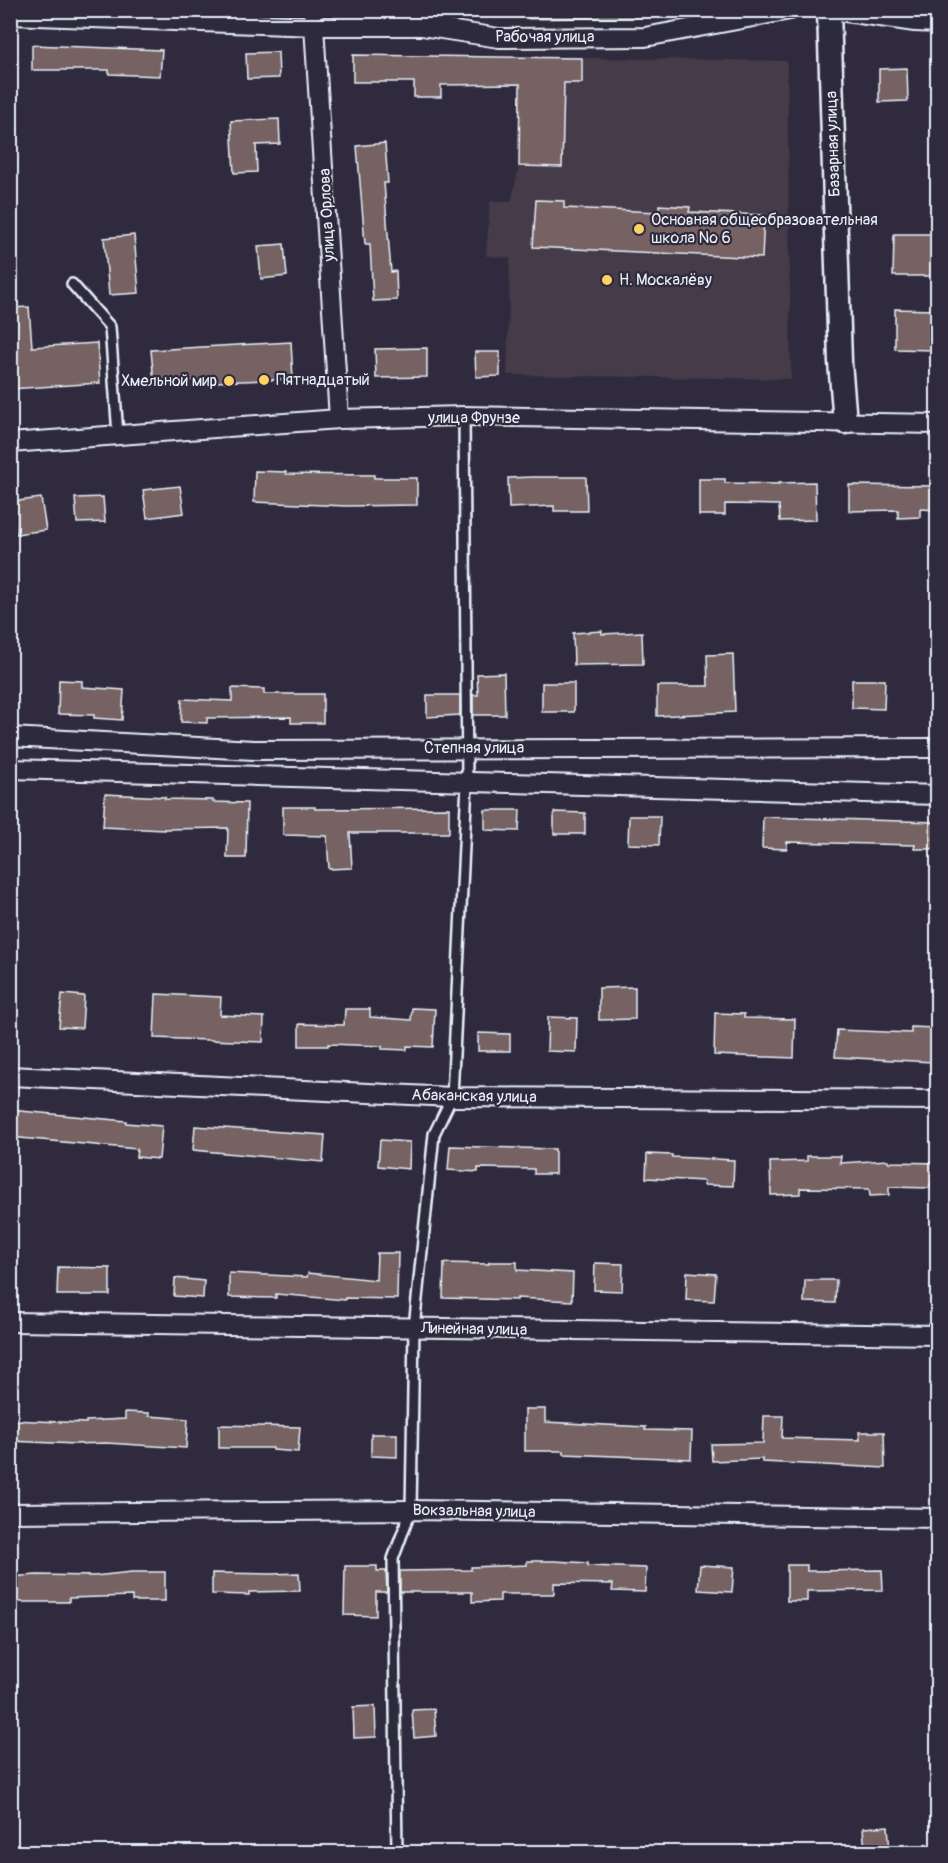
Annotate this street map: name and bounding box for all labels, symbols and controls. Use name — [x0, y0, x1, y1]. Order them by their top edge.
street label: Рабочая улица — [495, 27, 595, 47]
street label: Базарная улица — [821, 91, 845, 197]
street label: улица Орлова — [315, 168, 339, 263]
place label: Основная общеобразовательная школа № 6 — [651, 210, 878, 248]
marker: Основная общеобразовательная школа № 6 — [632, 222, 646, 236]
place label: Н. Москалёву — [619, 270, 712, 290]
marker: Н. Москалёву — [600, 273, 614, 287]
place label: Пятнадцатый — [276, 370, 370, 390]
place label: Хмельной мир — [121, 371, 217, 391]
marker: Пятнадцатый — [257, 373, 271, 387]
marker: Хмельной мир — [222, 374, 236, 388]
street label: улица Фрунзе — [427, 408, 520, 428]
street label: Степная улица — [424, 738, 524, 758]
street label: Абаканская улица — [411, 1085, 537, 1107]
street label: Линейная улица — [420, 1318, 527, 1340]
street label: Вокзальная улица — [412, 1500, 536, 1522]

